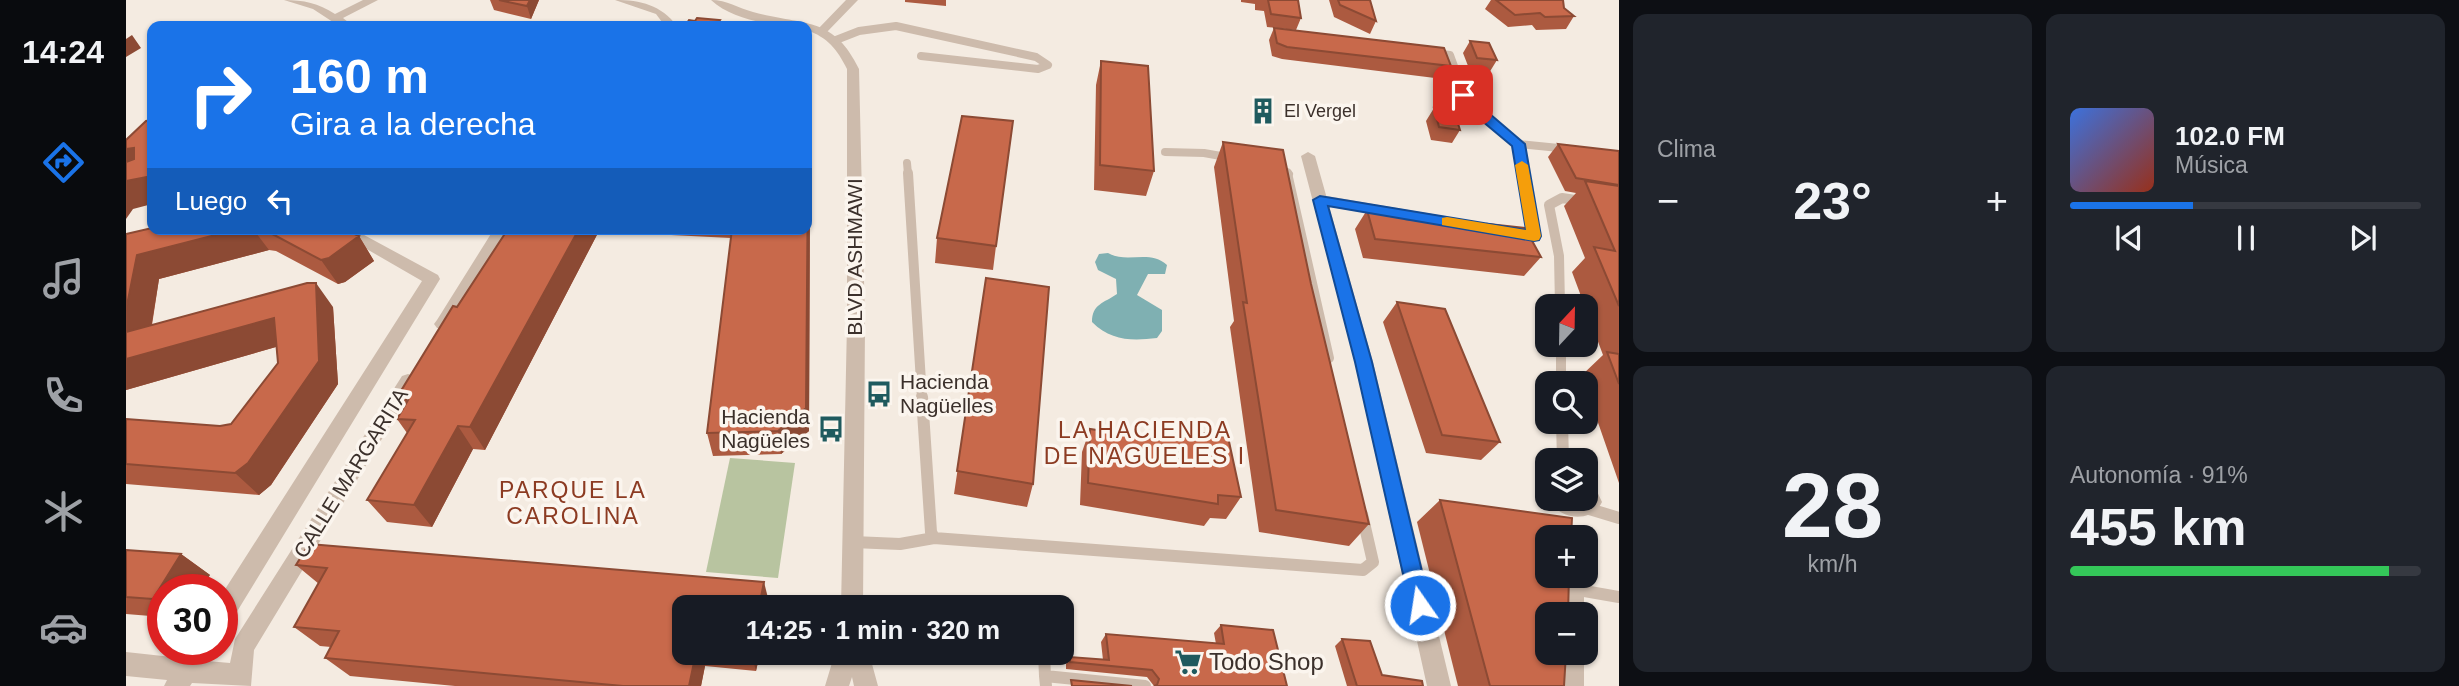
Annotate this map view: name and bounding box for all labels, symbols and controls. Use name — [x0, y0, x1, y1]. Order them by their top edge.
text: 14:24 — [22, 34, 104, 70]
icon: right — [175, 49, 266, 140]
text: 160 m — [290, 49, 429, 103]
pin — [1433, 65, 1493, 125]
icon: arrive — [1444, 76, 1482, 114]
building icon: El Vergel — [1248, 96, 1278, 126]
place label: El Vergel — [1284, 101, 1356, 121]
text: Gira a la derecha — [290, 106, 535, 142]
text: 102.0 FM — [2175, 121, 2285, 151]
text: Clima — [1657, 136, 1716, 162]
icon: directions — [39, 138, 88, 187]
text: Música — [2175, 152, 2248, 178]
text: 23° — [1793, 172, 1872, 230]
street label: BLVD ASHMAWI — [843, 178, 866, 336]
text: − — [1657, 180, 1679, 222]
text: + — [1986, 180, 2008, 222]
icon: left — [261, 182, 299, 220]
text: Luego — [175, 186, 247, 216]
icon: previous — [2110, 219, 2148, 257]
icon: pause — [2227, 219, 2265, 257]
icon: next — [2344, 219, 2382, 257]
icon: music — [39, 254, 88, 303]
north arrow — [1535, 294, 1598, 357]
map controls — [1535, 294, 1598, 665]
place label: Hacienda Nagüelles — [900, 370, 993, 417]
icon: phone — [39, 371, 88, 420]
button: search — [1535, 371, 1598, 434]
bus stop icon: Hacienda Nagüelles — [864, 379, 894, 409]
street label: CALLE MARGARITA — [289, 384, 412, 562]
place label: Hacienda Nagüeles — [721, 405, 810, 452]
bus stop icon: Hacienda Nagüeles — [816, 414, 846, 444]
district label: LA HACIENDA DE NAGUELES I — [1044, 417, 1246, 469]
button: layers — [1535, 448, 1598, 511]
text: 28 — [1782, 455, 1883, 556]
text: Autonomía · 91% — [2070, 462, 2248, 488]
district label: PARQUE LA CAROLINA — [499, 477, 647, 529]
icon: climate — [39, 487, 88, 536]
text: 455 km — [2070, 498, 2246, 556]
button: + — [1535, 525, 1598, 588]
text: km/h — [1808, 551, 1857, 577]
position arrow — [1383, 568, 1457, 642]
speed limit sign: 30 — [147, 574, 238, 665]
button: − — [1535, 602, 1598, 665]
icon: car — [39, 603, 88, 652]
text: 14:25 · 1 min · 320 m — [746, 615, 1000, 645]
supermarket icon: Todo Shop — [1173, 647, 1203, 677]
place label: Todo Shop — [1209, 648, 1324, 675]

